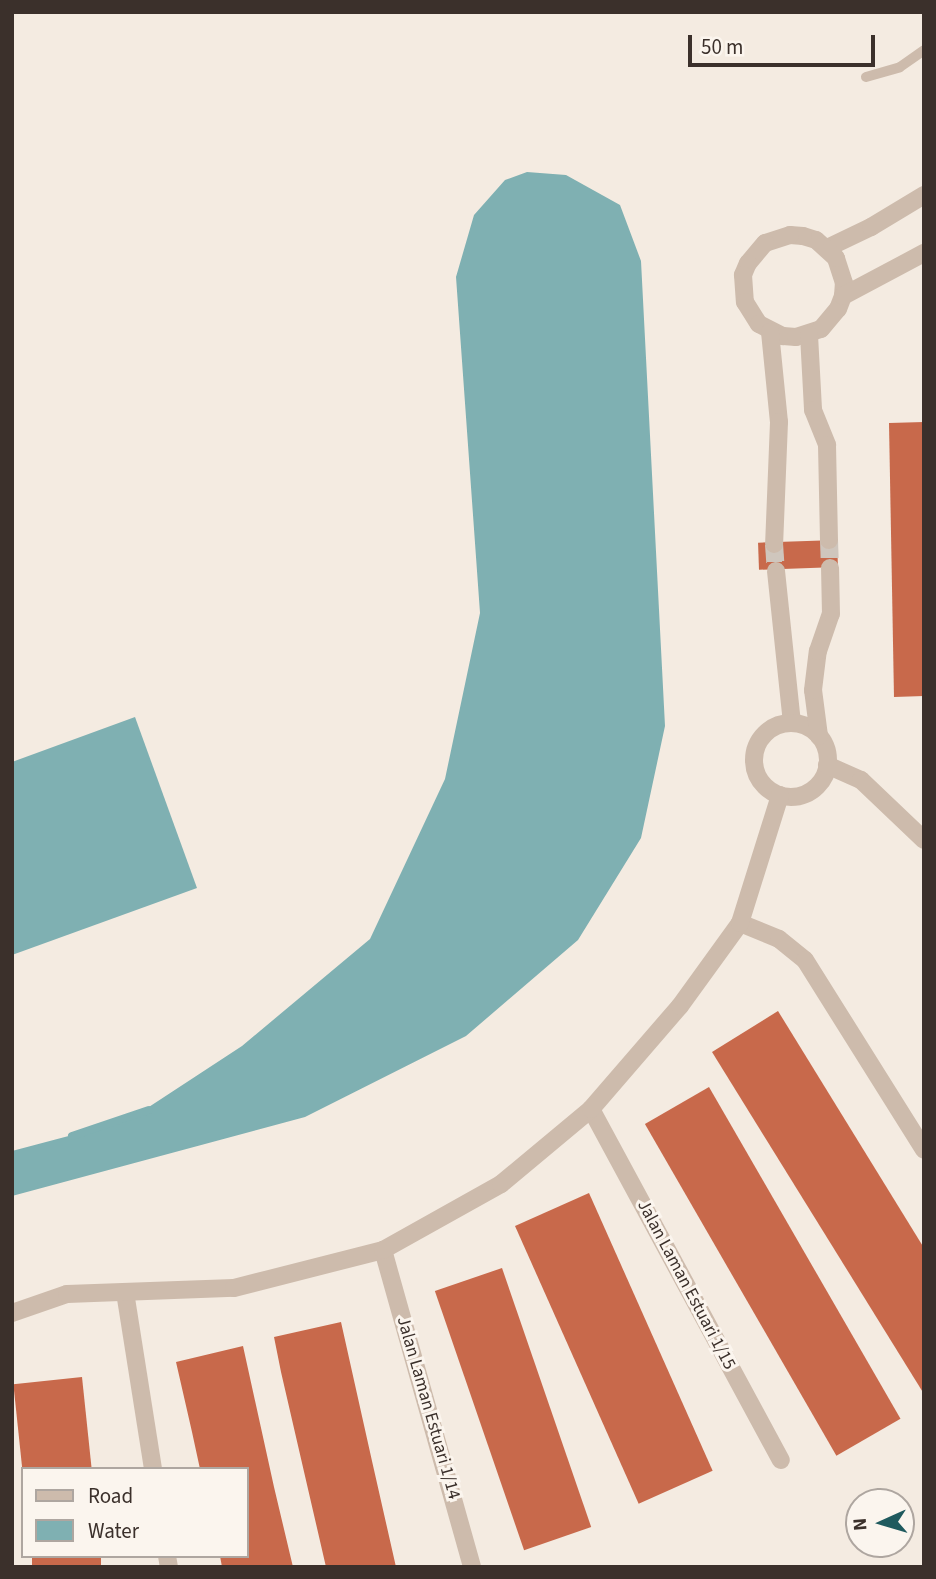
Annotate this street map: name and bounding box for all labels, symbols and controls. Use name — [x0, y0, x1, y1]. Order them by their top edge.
scale bar — [691, 21, 878, 65]
text: 50 m — [701, 32, 743, 62]
street label: Jalan Laman Estuari 1/15 — [632, 1196, 740, 1374]
street label: Jalan Laman Estuari 1/14 — [392, 1314, 464, 1502]
legend — [21, 1467, 248, 1558]
text: Road — [88, 1481, 133, 1511]
north arrow — [845, 1488, 915, 1558]
text: Water — [88, 1516, 139, 1546]
text: N — [847, 1517, 874, 1532]

